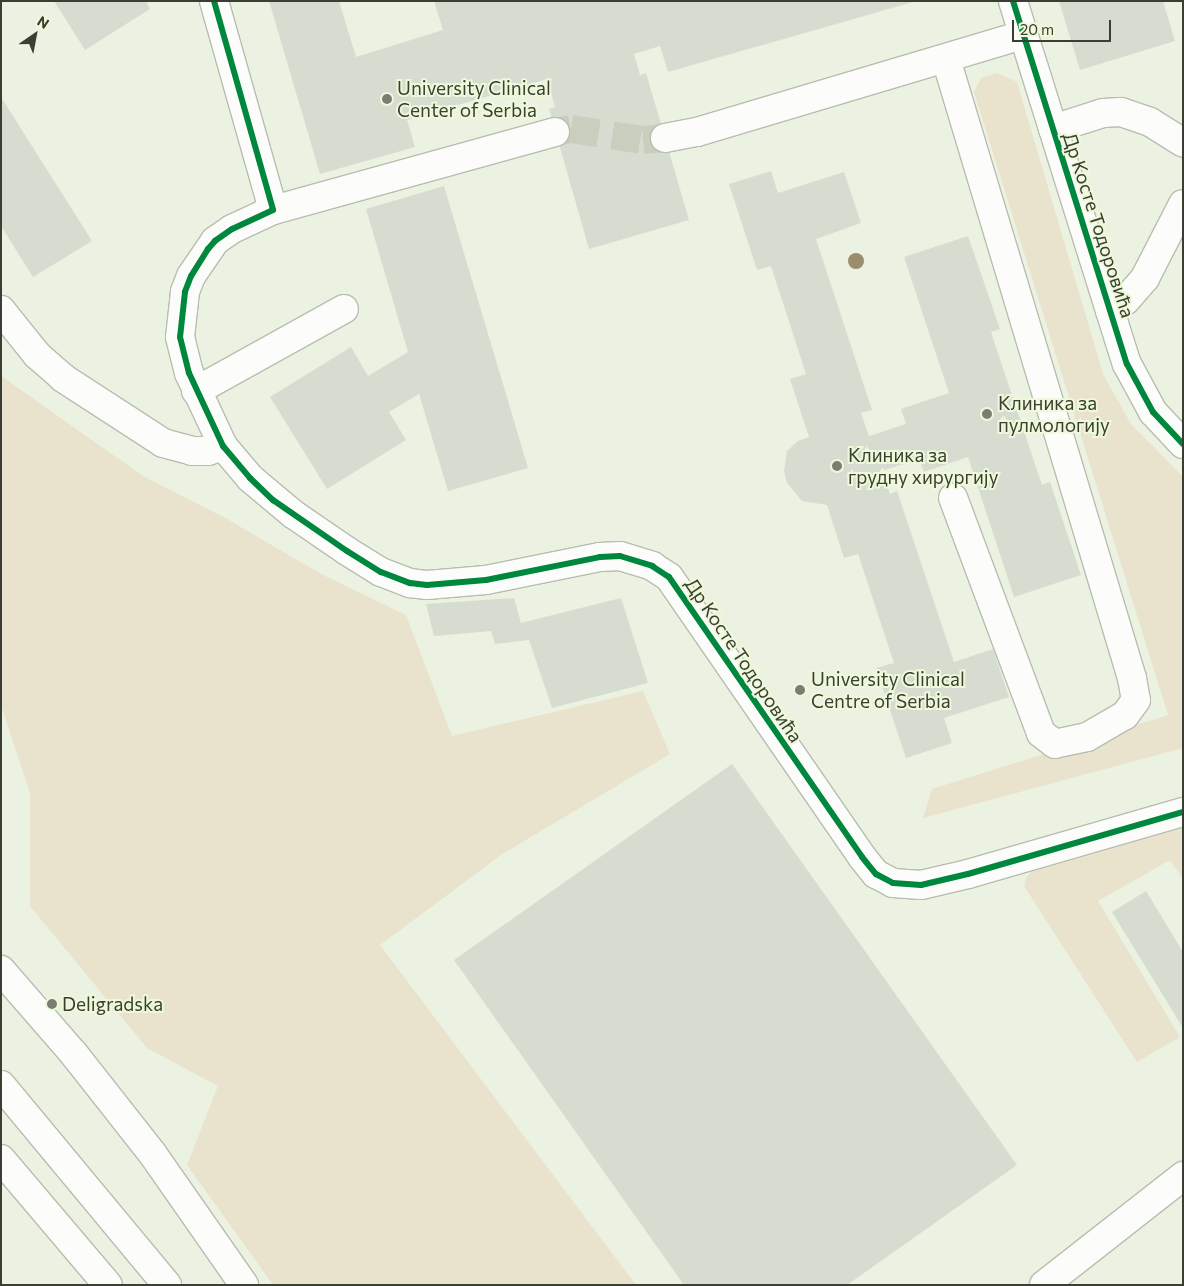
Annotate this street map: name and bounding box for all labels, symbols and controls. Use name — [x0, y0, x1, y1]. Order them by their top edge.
north arrow — [10, 10, 60, 60]
scale bar — [1014, 10, 1113, 42]
text: N — [34, 12, 52, 32]
text: 20 m — [1020, 20, 1054, 38]
place label: University Clinical Center of Serbia — [397, 77, 551, 121]
marker: University Clinical Center of Serbia — [381, 93, 393, 105]
street label: Др Косте Тодоровића — [1058, 129, 1140, 321]
place label: Клиника за пулмологију — [998, 392, 1110, 436]
marker: Клиника за пулмологију — [980, 407, 994, 421]
place label: Клиника за грудну хирургију — [848, 444, 999, 488]
marker: Клиника за грудну хирургију — [830, 459, 844, 473]
street label: Др Косте Тодоровића — [680, 573, 808, 747]
place label: University Clinical Centre of Serbia — [811, 668, 965, 712]
marker: University Clinical Centre of Serbia — [793, 683, 807, 697]
place label: Deligradska — [62, 993, 163, 1015]
marker: Deligradska — [46, 998, 58, 1010]

